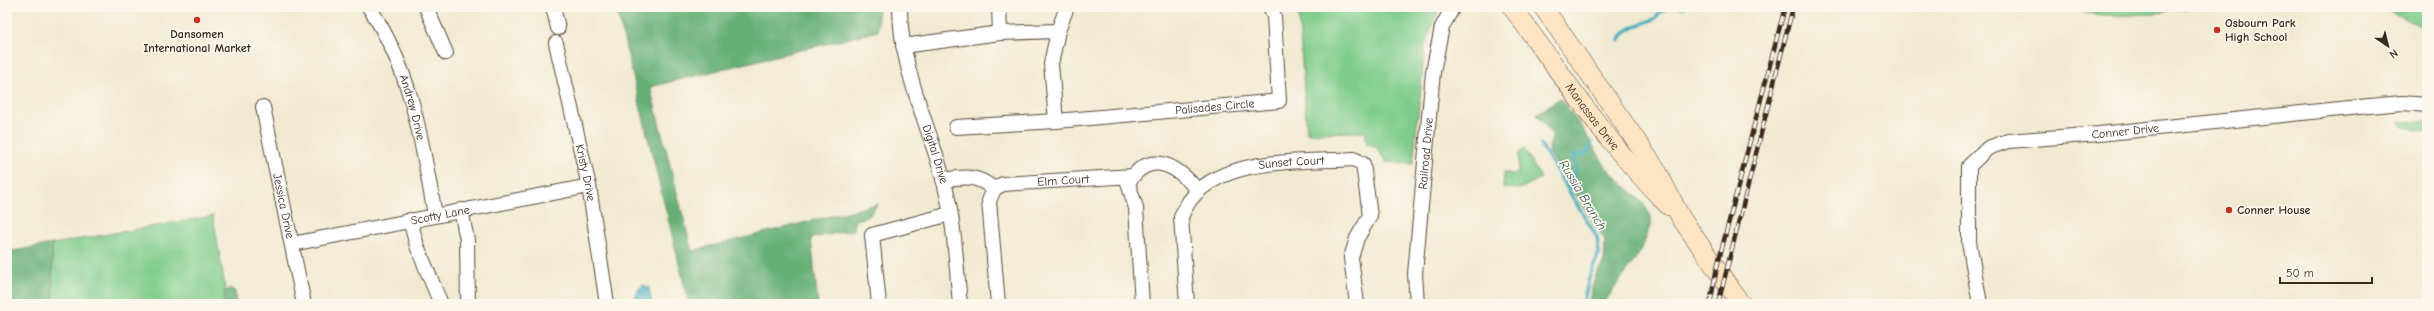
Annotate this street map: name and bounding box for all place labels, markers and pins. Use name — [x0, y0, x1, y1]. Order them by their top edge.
marker: Dansomen International Market — [192, 15, 202, 25]
place label: Osbourn Park High School — [2225, 16, 2296, 44]
marker: Osbourn Park High School — [2212, 25, 2222, 35]
place label: Dansomen International Market — [143, 27, 252, 55]
place label: Conner House — [2237, 203, 2311, 217]
marker: Conner House — [2224, 205, 2234, 215]

